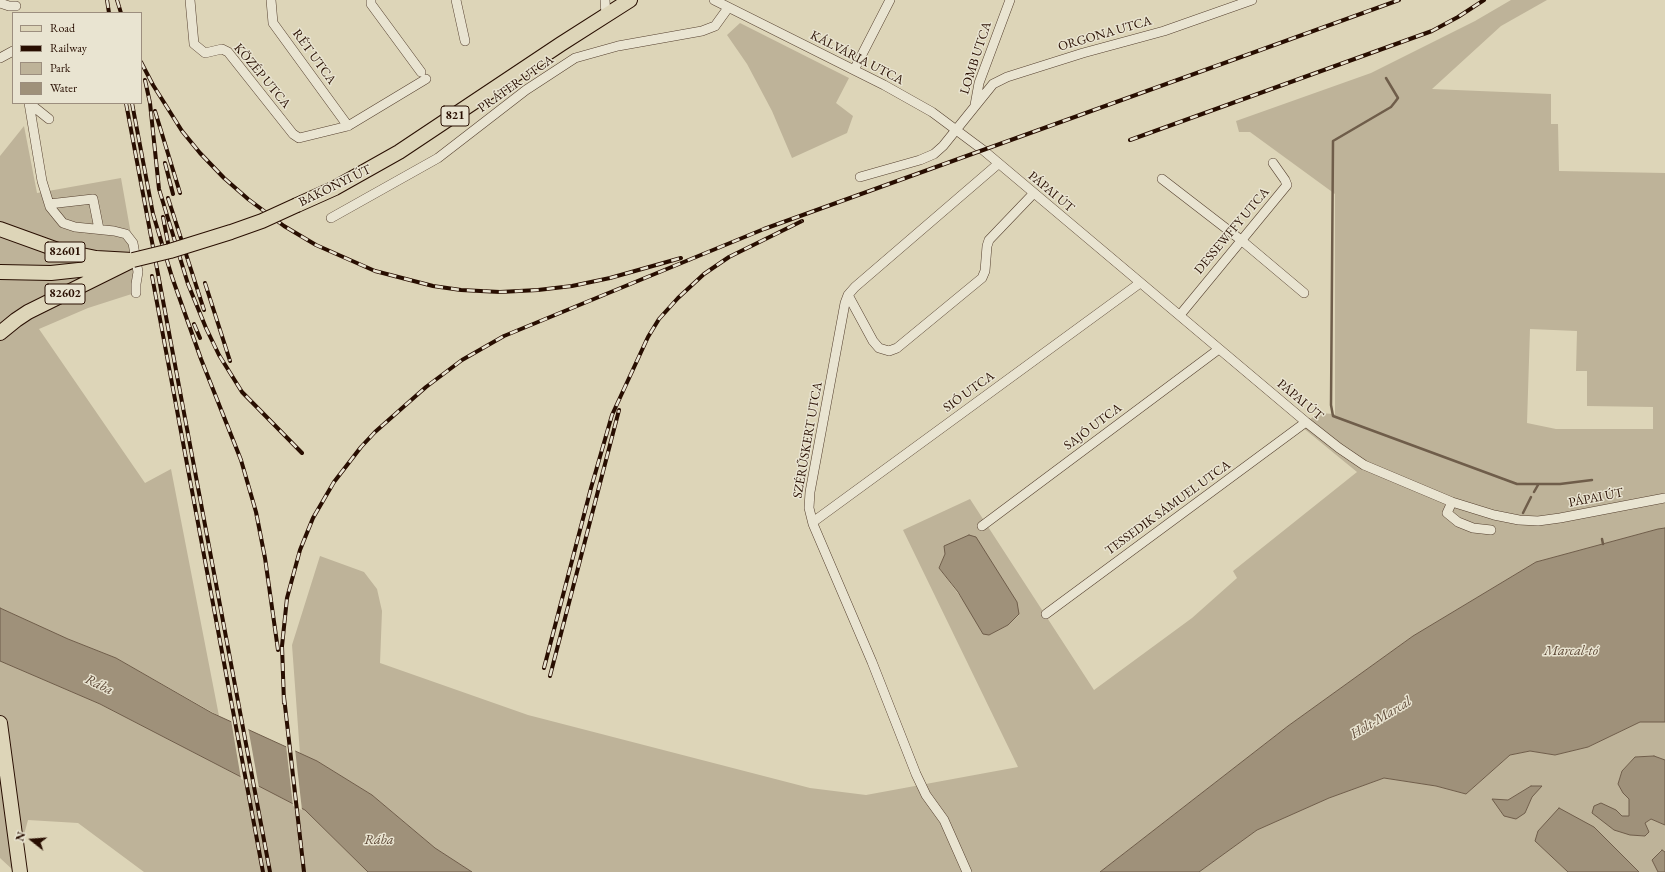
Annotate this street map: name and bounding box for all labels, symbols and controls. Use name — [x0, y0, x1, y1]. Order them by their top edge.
legend — [12, 12, 142, 104]
street label: ORGONA UTCA — [1056, 13, 1154, 55]
text: Road — [50, 20, 75, 36]
street label: LOMB UTCA — [957, 20, 995, 96]
street label: RÉT UTCA — [289, 26, 339, 88]
street label: KÁLVÁRIA UTCA — [808, 28, 906, 88]
text: Railway — [50, 40, 87, 56]
street label: KÖZÉP UTCA — [230, 40, 294, 112]
street label: PRÁTER UTCA — [475, 52, 557, 116]
text: Park — [50, 60, 70, 76]
text: Water — [50, 80, 77, 96]
road number: 821 — [441, 106, 469, 126]
street label: BAKONYI ÚT — [296, 162, 374, 210]
street label: PÁPAI ÚT — [1025, 168, 1077, 216]
street label: DESSEWFFY UTCA — [1191, 185, 1273, 277]
road number: 82601 — [45, 242, 85, 262]
road number: 82602 — [45, 284, 85, 304]
street label: SIÓ UTCA — [940, 368, 998, 416]
street label: PÁPAI ÚT — [1274, 376, 1326, 424]
street label: SZÉRŰSKERT UTCA — [790, 381, 826, 499]
street label: SAJÓ UTCA — [1061, 400, 1125, 454]
street label: TESSEDIK SÁMUEL UTCA — [1102, 457, 1234, 559]
street label: PÁPAI ÚT — [1567, 485, 1625, 511]
water label: Marcal-tó — [1544, 643, 1598, 659]
water label: Rába — [82, 671, 116, 699]
water label: Holt-Marcal — [1347, 693, 1415, 743]
north arrow — [12, 820, 52, 860]
text: N — [13, 830, 29, 843]
water label: Rába — [364, 832, 394, 848]

